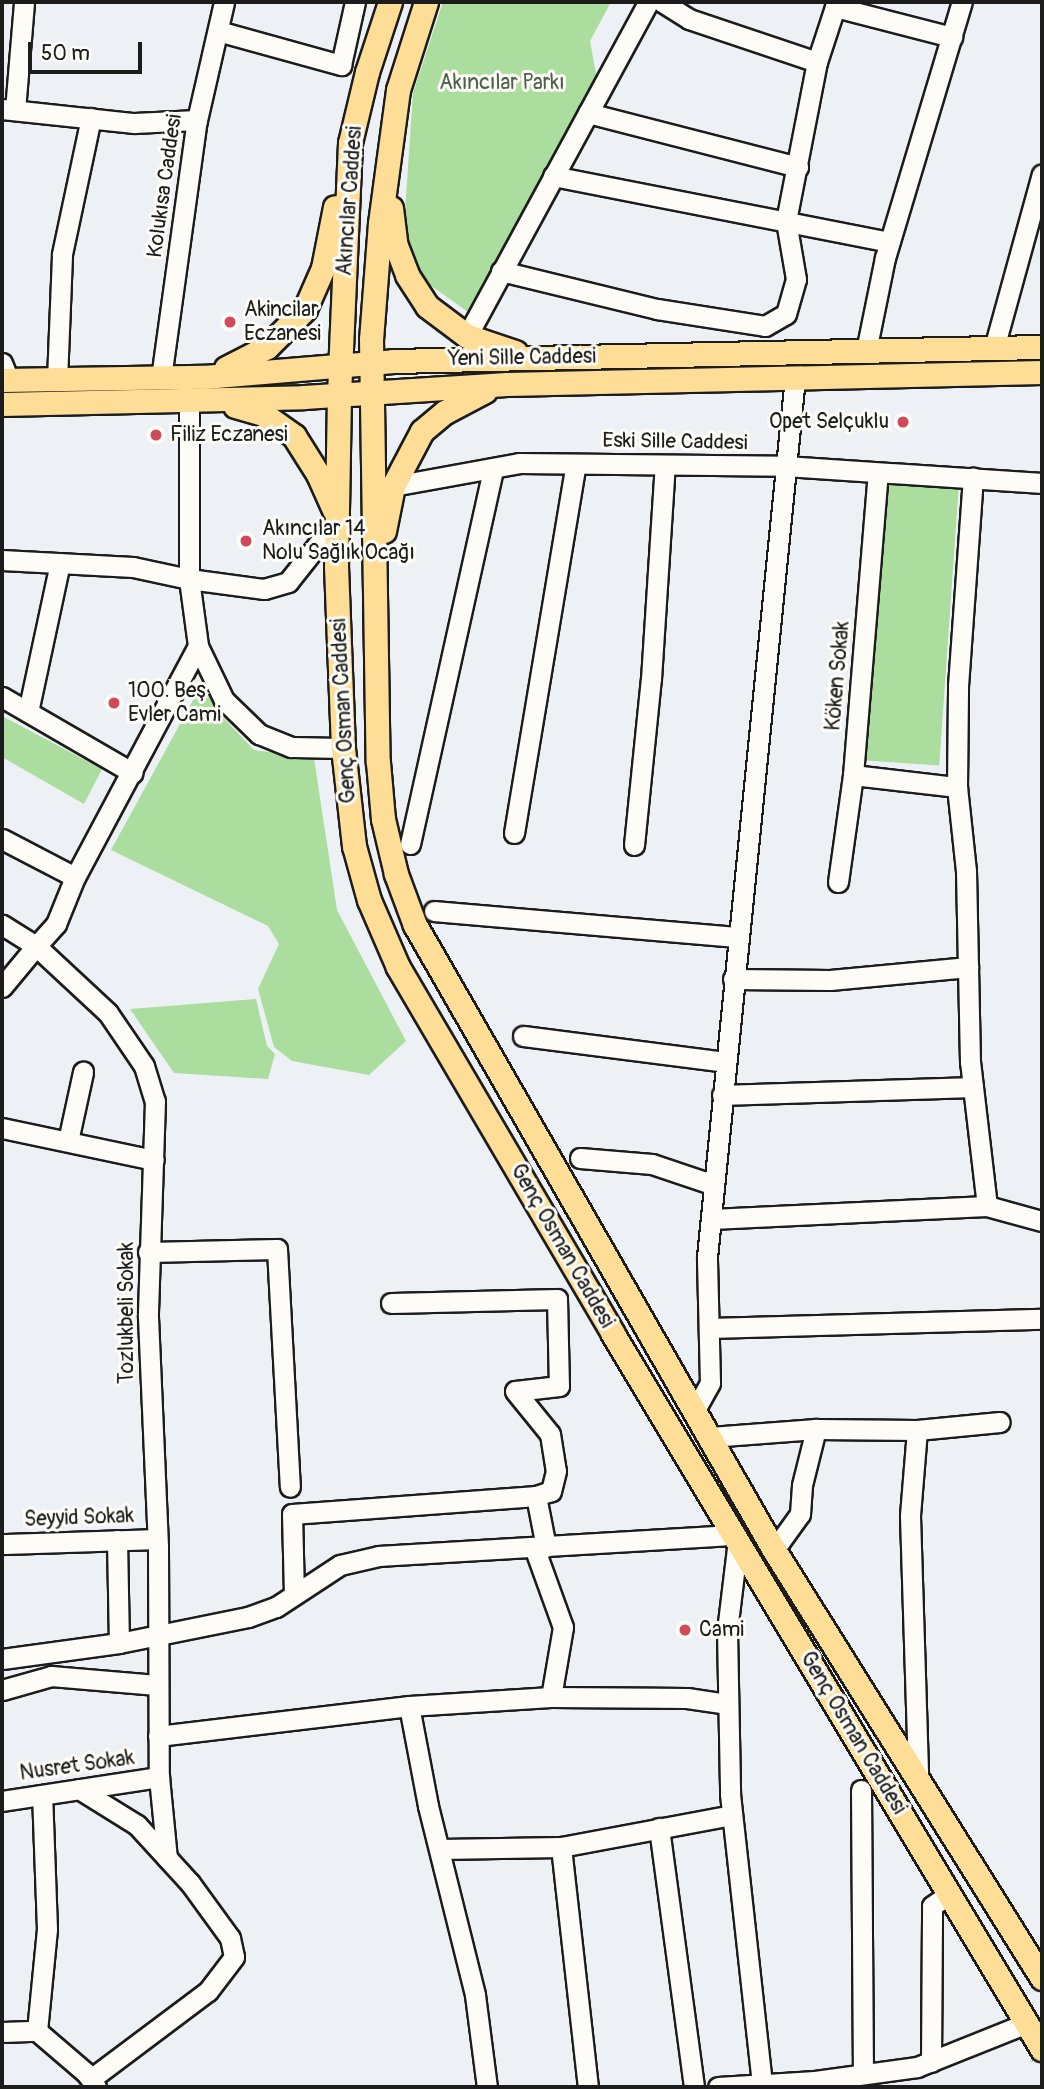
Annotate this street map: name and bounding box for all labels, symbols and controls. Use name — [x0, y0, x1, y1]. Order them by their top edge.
scale bar — [32, 28, 145, 72]
text: 50 m — [41, 40, 90, 67]
park label: Akıncılar Parkı — [439, 70, 565, 96]
street label: Kolukısa Caddesi — [142, 113, 188, 259]
street label: Akıncılar Caddesi — [332, 125, 368, 277]
place label: Akincilar Eczanesi — [244, 297, 321, 347]
marker: Akincilar Eczanesi — [222, 314, 238, 330]
street label: Yeni Sille Caddesi — [448, 344, 596, 372]
place label: Opet Selçuklu — [769, 409, 889, 435]
marker: Opet Selçuklu — [895, 414, 911, 430]
place label: Filiz Eczanesi — [170, 422, 288, 448]
marker: Filiz Eczanesi — [148, 427, 164, 443]
street label: Eski Sille Caddesi — [602, 428, 748, 456]
place label: Akıncılar 14 Nolu Sağlık Ocağı — [262, 516, 415, 566]
marker: Akıncılar 14 Nolu Sağlık Ocağı — [236, 531, 256, 551]
street label: Genç Osman Caddesi — [327, 618, 361, 804]
street label: Köken Sokak — [821, 620, 855, 732]
place label: 100. Beş Evler Cami — [128, 678, 221, 728]
marker: 100. Beş Evler Cami — [106, 695, 122, 711]
street label: Genç Osman Caddesi — [505, 1160, 619, 1332]
street label: Tozlukbeli Sokak — [114, 1242, 140, 1384]
street label: Seyyid Sokak — [24, 1503, 134, 1533]
place label: Cami — [699, 1617, 744, 1643]
marker: Cami — [677, 1622, 693, 1638]
street label: Genç Osman Caddesi — [795, 1647, 911, 1819]
street label: Nusret Sokak — [18, 1745, 136, 1787]

